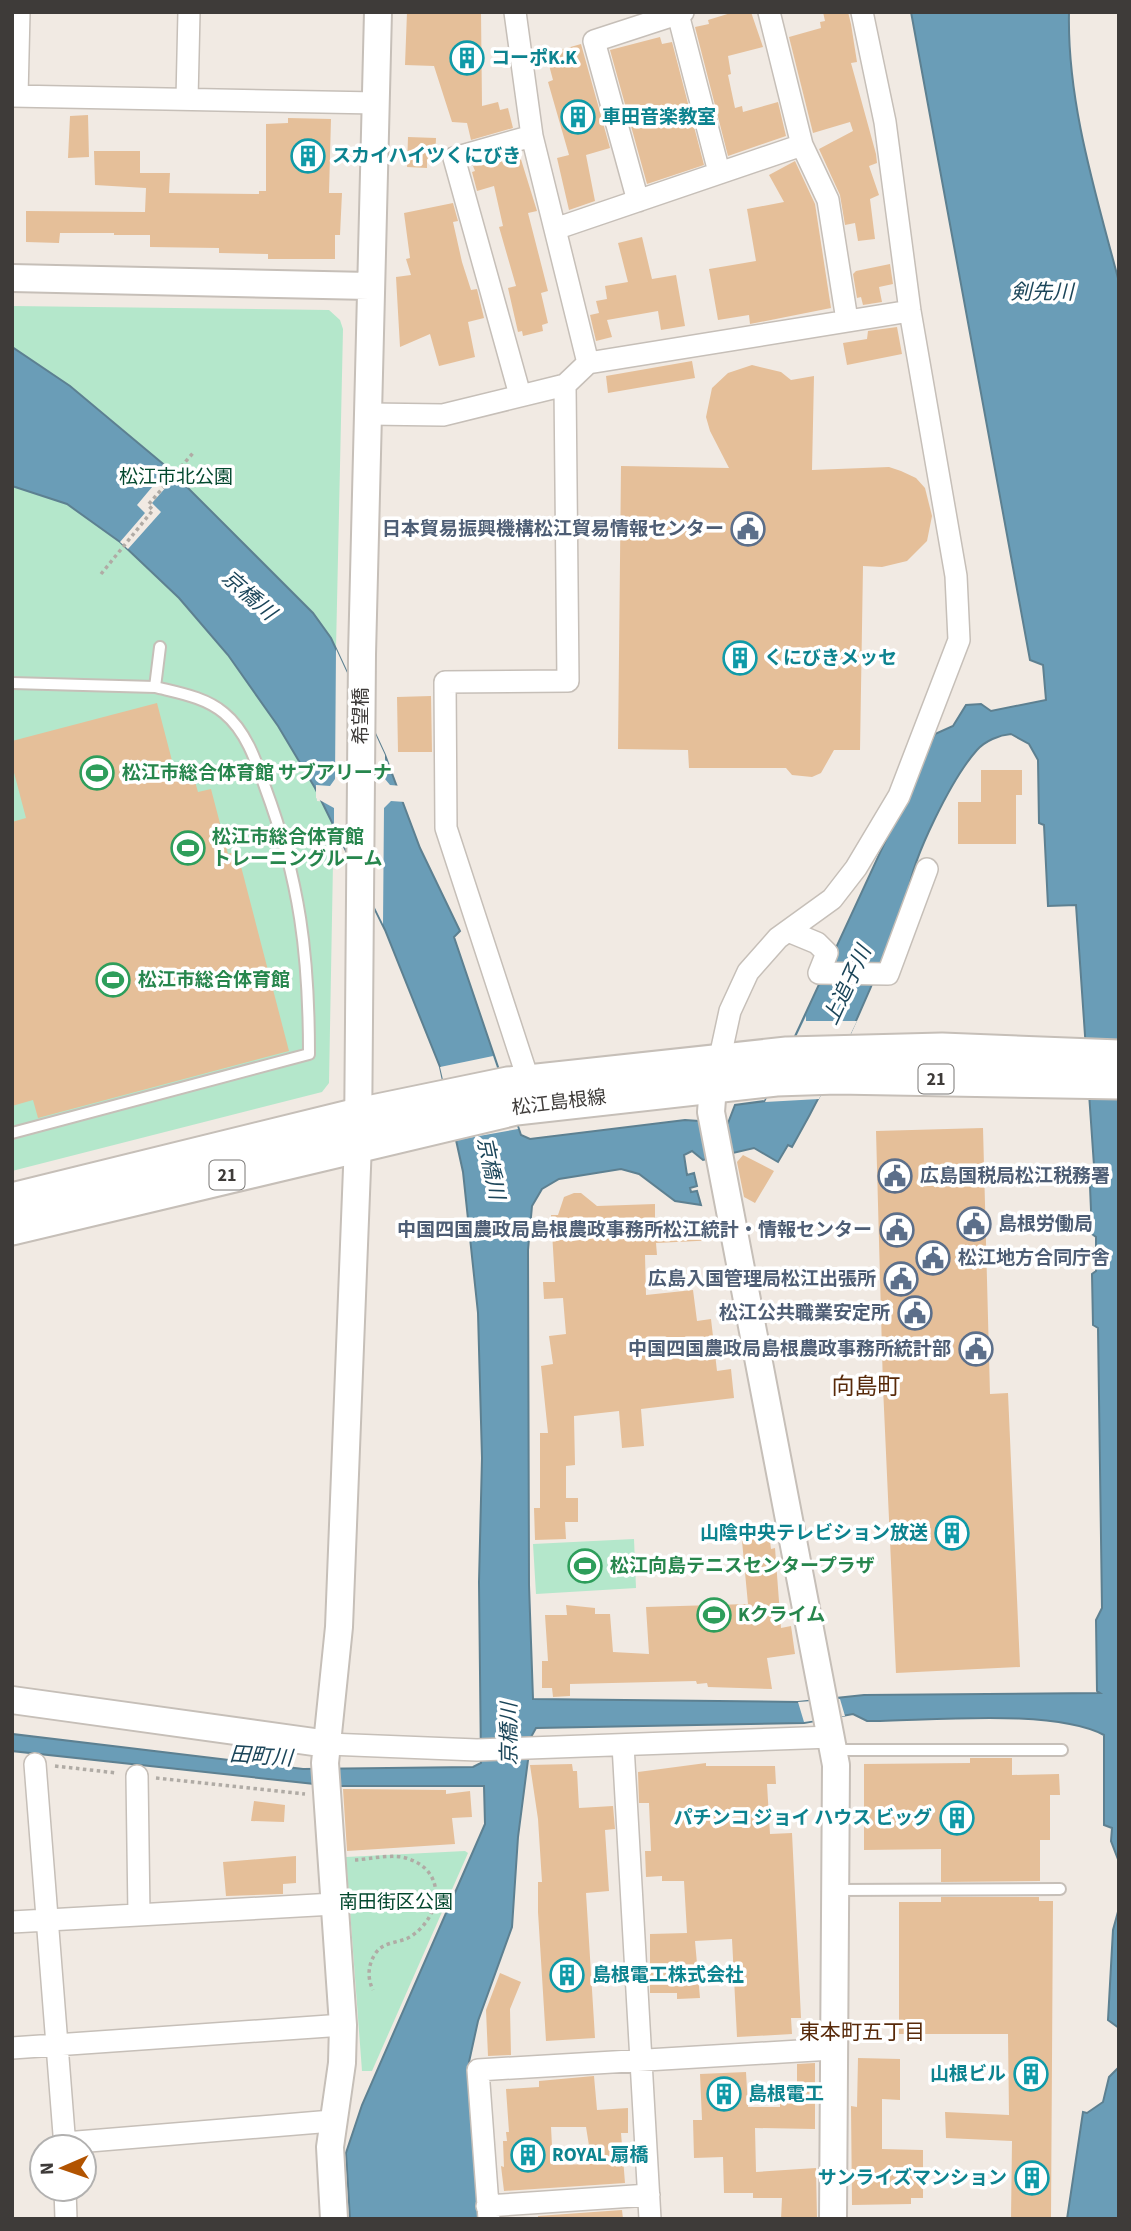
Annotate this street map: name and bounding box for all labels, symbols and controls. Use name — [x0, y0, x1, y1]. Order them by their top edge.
building icon: コーポK.K — [448, 39, 486, 77]
place label: コーポK.K — [491, 45, 577, 72]
building icon: 車田音楽教室 — [559, 98, 597, 136]
place label: 車田音楽教室 — [602, 104, 716, 131]
building icon: スカイハイツくにびき — [289, 137, 327, 175]
place label: スカイハイツくにびき — [332, 143, 521, 170]
water label: 剣先川 — [1011, 277, 1075, 307]
park label: 松江市北公園 — [119, 464, 233, 491]
public building icon: 日本貿易振興機構松江貿易情報センター — [729, 510, 767, 548]
place label: 日本貿易振興機構松江貿易情報センター — [382, 516, 724, 543]
water label: 京橋川 — [215, 563, 284, 628]
building icon: くにびきメッセ — [721, 639, 759, 677]
place label: くにびきメッセ — [764, 645, 897, 672]
street label: 希望橋 — [348, 687, 375, 745]
sports icon: 松江市総合体育館 サブアリーナ — [78, 754, 116, 792]
place label: 松江市総合体育館 サブアリーナ — [122, 760, 392, 787]
place label: 松江市総合体育館 トレーニングルーム — [212, 824, 382, 873]
sports icon: 松江市総合体育館 トレーニングルーム — [169, 829, 207, 867]
water label: 上追子川 — [816, 939, 879, 1029]
sports icon: 松江市総合体育館 — [94, 961, 132, 999]
place label: 松江市総合体育館 — [138, 967, 290, 994]
road number: 21 — [918, 1064, 954, 1094]
street label: 松江島根線 — [510, 1084, 608, 1122]
water label: 京橋川 — [470, 1134, 513, 1204]
public building icon: 広島国税局松江税務署 — [876, 1157, 914, 1195]
road number: 21 — [210, 1160, 244, 1190]
place label: 広島国税局松江税務署 — [920, 1163, 1110, 1190]
public building icon: 島根労働局 — [955, 1205, 993, 1243]
public building icon: 中国四国農政局島根農政事務所松江統計・情報センター — [878, 1211, 916, 1249]
place label: 島根労働局 — [998, 1211, 1093, 1238]
place label: 中国四国農政局島根農政事務所松江統計・情報センター — [397, 1217, 872, 1244]
public building icon: 松江地方合同庁舎 — [914, 1239, 952, 1277]
place label: 松江地方合同庁舎 — [958, 1245, 1110, 1272]
public building icon: 広島入国管理局松江出張所 — [882, 1260, 920, 1298]
place label: 広島入国管理局松江出張所 — [648, 1266, 876, 1293]
public building icon: 松江公共職業安定所 — [896, 1294, 934, 1332]
place label: 松江公共職業安定所 — [719, 1300, 890, 1327]
public building icon: 中国四国農政局島根農政事務所統計部 — [957, 1330, 995, 1368]
place label: 中国四国農政局島根農政事務所統計部 — [628, 1336, 951, 1363]
district label: 向島町 — [832, 1370, 901, 1403]
building icon: 山陰中央テレビション放送 — [933, 1514, 971, 1552]
place label: 山陰中央テレビション放送 — [700, 1520, 928, 1547]
sports icon: 松江向島テニスセンタープラザ — [566, 1547, 604, 1585]
place label: 松江向島テニスセンタープラザ — [610, 1553, 875, 1580]
sports icon: Kクライム — [695, 1596, 733, 1634]
place label: Kクライム — [738, 1602, 825, 1629]
water label: 京橋川 — [494, 1701, 524, 1766]
water label: 田町川 — [229, 1739, 295, 1773]
building icon: パチンコ ジョイ ハウス ビッグ — [938, 1799, 976, 1837]
place label: パチンコ ジョイ ハウス ビッグ — [674, 1805, 932, 1832]
park label: 南田街区公園 — [339, 1889, 453, 1916]
building icon: 島根電工株式会社 — [548, 1956, 586, 1994]
place label: 島根電工株式会社 — [592, 1962, 744, 1989]
district label: 東本町五丁目 — [799, 2017, 925, 2047]
building icon: 山根ビル — [1012, 2055, 1050, 2093]
place label: 山根ビル — [930, 2061, 1006, 2088]
building icon: 島根電工 — [705, 2075, 743, 2113]
place label: 島根電工 — [748, 2081, 824, 2108]
north arrow — [28, 2133, 98, 2203]
building icon: ROYAL 扇橋 — [509, 2136, 547, 2174]
place label: ROYAL 扇橋 — [552, 2142, 648, 2169]
building icon: サンライズマンション — [1013, 2159, 1051, 2197]
text: N — [34, 2162, 61, 2175]
place label: サンライズマンション — [818, 2165, 1007, 2192]

